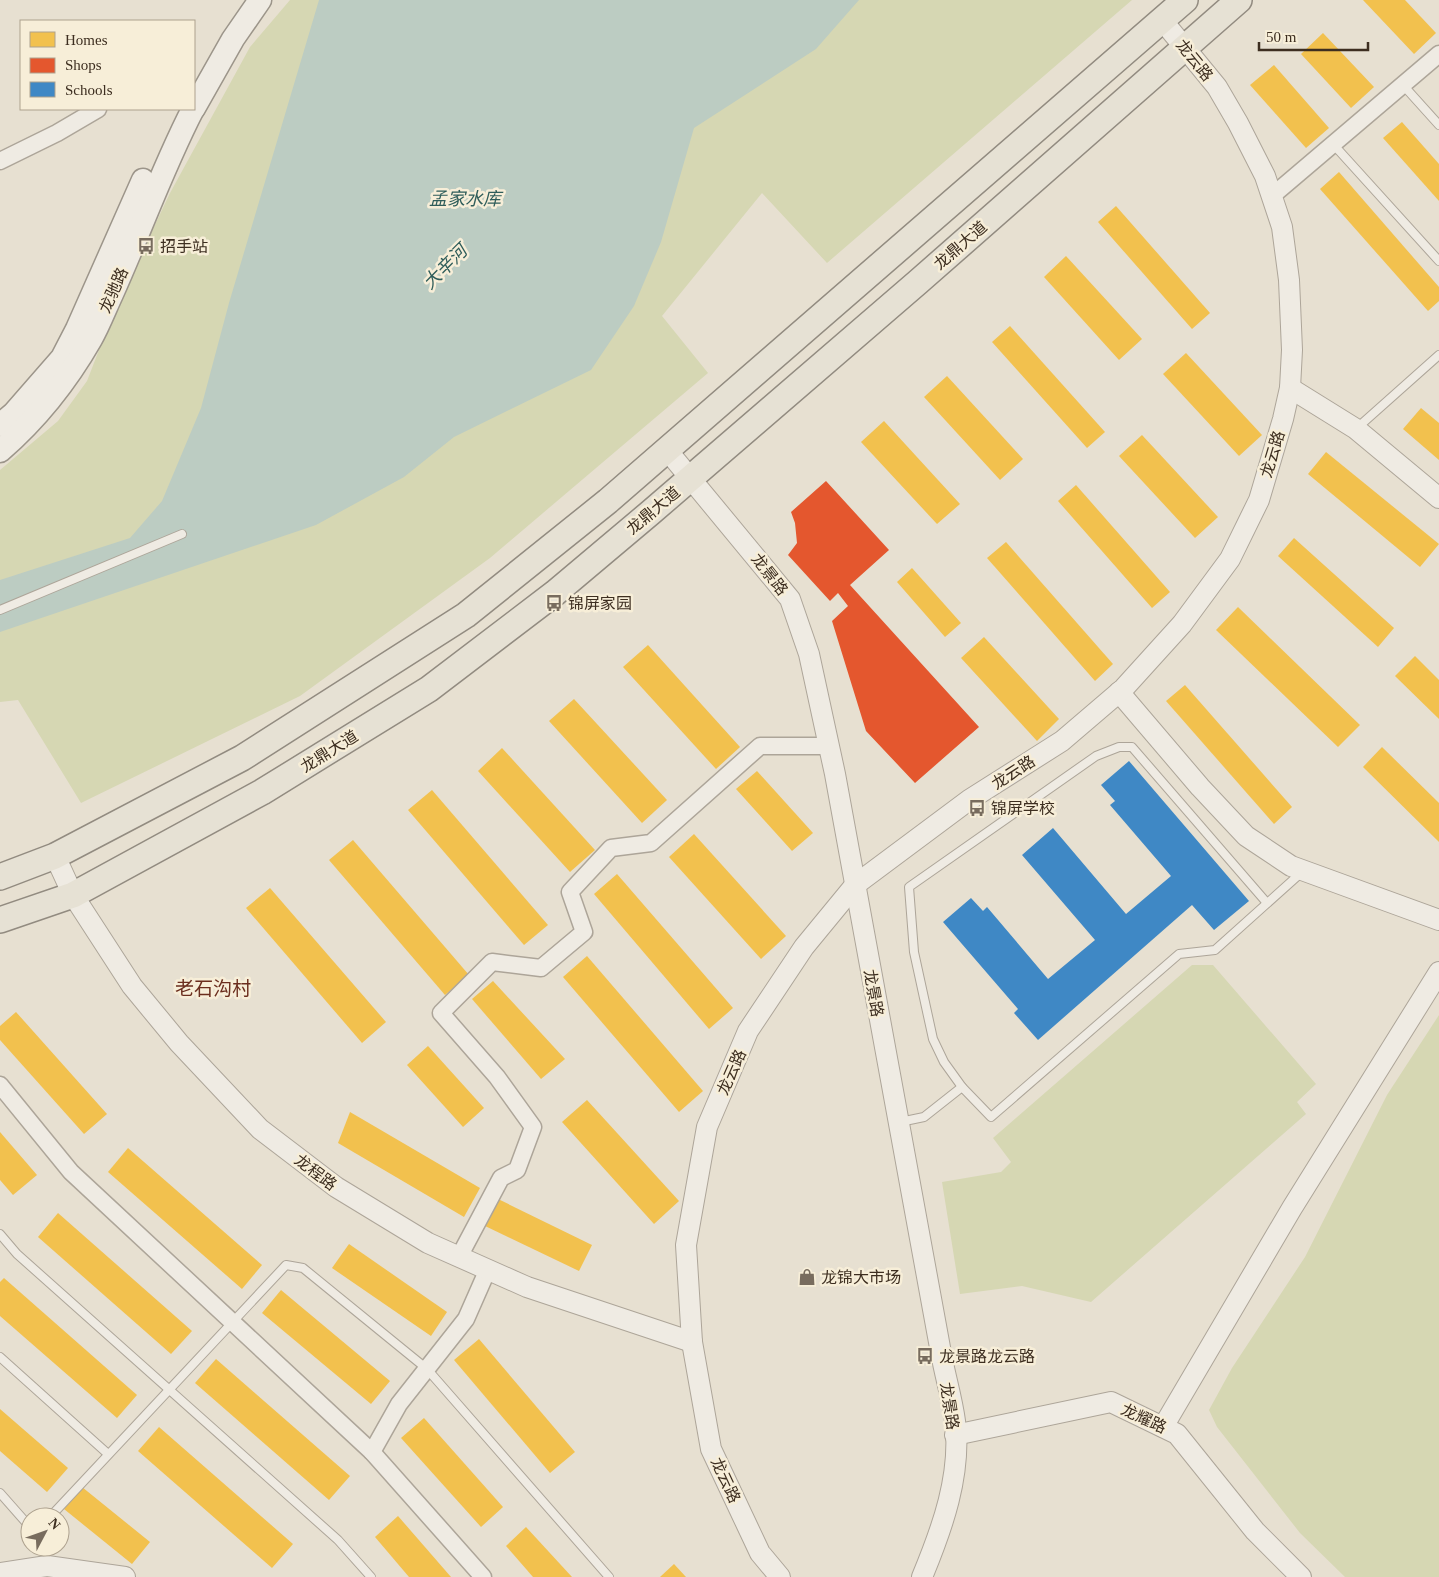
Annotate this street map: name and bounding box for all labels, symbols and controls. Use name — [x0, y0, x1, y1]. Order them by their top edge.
legend — [20, 20, 195, 110]
scale bar — [1259, 20, 1368, 52]
text: 50 m — [1266, 29, 1297, 45]
text: Homes — [65, 32, 108, 48]
street label: 龙云路 — [1173, 36, 1216, 84]
text: Shops — [65, 57, 102, 73]
text: Schools — [65, 82, 113, 98]
water label: 孟家水库 — [429, 189, 504, 209]
street label: 龙鼎大道 — [931, 218, 990, 273]
bus stop icon: 招手站 — [136, 236, 156, 256]
place label: 招手站 — [160, 238, 208, 255]
water label: 大辛河 — [419, 239, 473, 293]
street label: 龙驰路 — [96, 265, 131, 316]
street label: 龙云路 — [1257, 429, 1288, 480]
street label: 龙鼎大道 — [623, 483, 683, 537]
street label: 龙景路 — [748, 550, 791, 598]
bus stop icon: 锦屏家园 — [544, 593, 564, 613]
place label: 锦屏家园 — [568, 595, 632, 612]
street label: 龙鼎大道 — [298, 727, 361, 776]
street label: 龙云路 — [989, 752, 1038, 793]
bus stop icon: 锦屏学校 — [967, 798, 987, 818]
place label: 锦屏学校 — [991, 800, 1055, 817]
street label: 龙景路 — [861, 968, 886, 1018]
district label: 老石沟村 — [175, 978, 251, 999]
street label: 龙云路 — [714, 1047, 749, 1098]
street label: 龙程路 — [291, 1151, 340, 1194]
shop icon: 龙锦大市场 — [797, 1267, 817, 1287]
place label: 龙锦大市场 — [821, 1269, 901, 1286]
bus stop icon: 龙景路龙云路 — [915, 1346, 935, 1366]
place label: 龙景路龙云路 — [939, 1348, 1035, 1365]
street label: 龙景路 — [937, 1381, 962, 1431]
street label: 龙耀路 — [1118, 1401, 1169, 1436]
street label: 龙云路 — [708, 1455, 743, 1506]
north arrow — [20, 1507, 70, 1557]
text: N — [45, 1515, 63, 1533]

